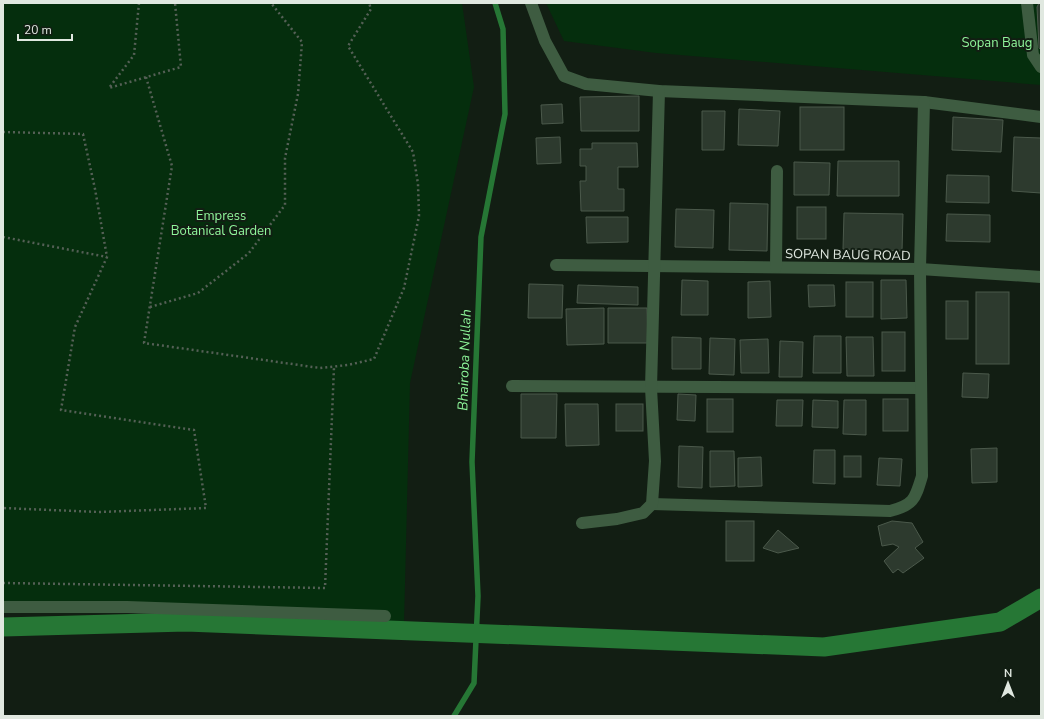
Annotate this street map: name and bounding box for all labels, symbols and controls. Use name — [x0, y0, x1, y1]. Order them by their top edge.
scale bar — [18, 16, 72, 42]
text: 20 m — [24, 22, 52, 38]
park label: Sopan Baug — [961, 34, 1033, 52]
park label: Empress Botanical Garden — [171, 207, 271, 240]
street label: SOPAN BAUG ROAD — [785, 245, 911, 265]
water label: Bhairoba Nullah — [453, 309, 476, 411]
north arrow — [988, 663, 1028, 703]
text: N — [1004, 666, 1012, 681]

